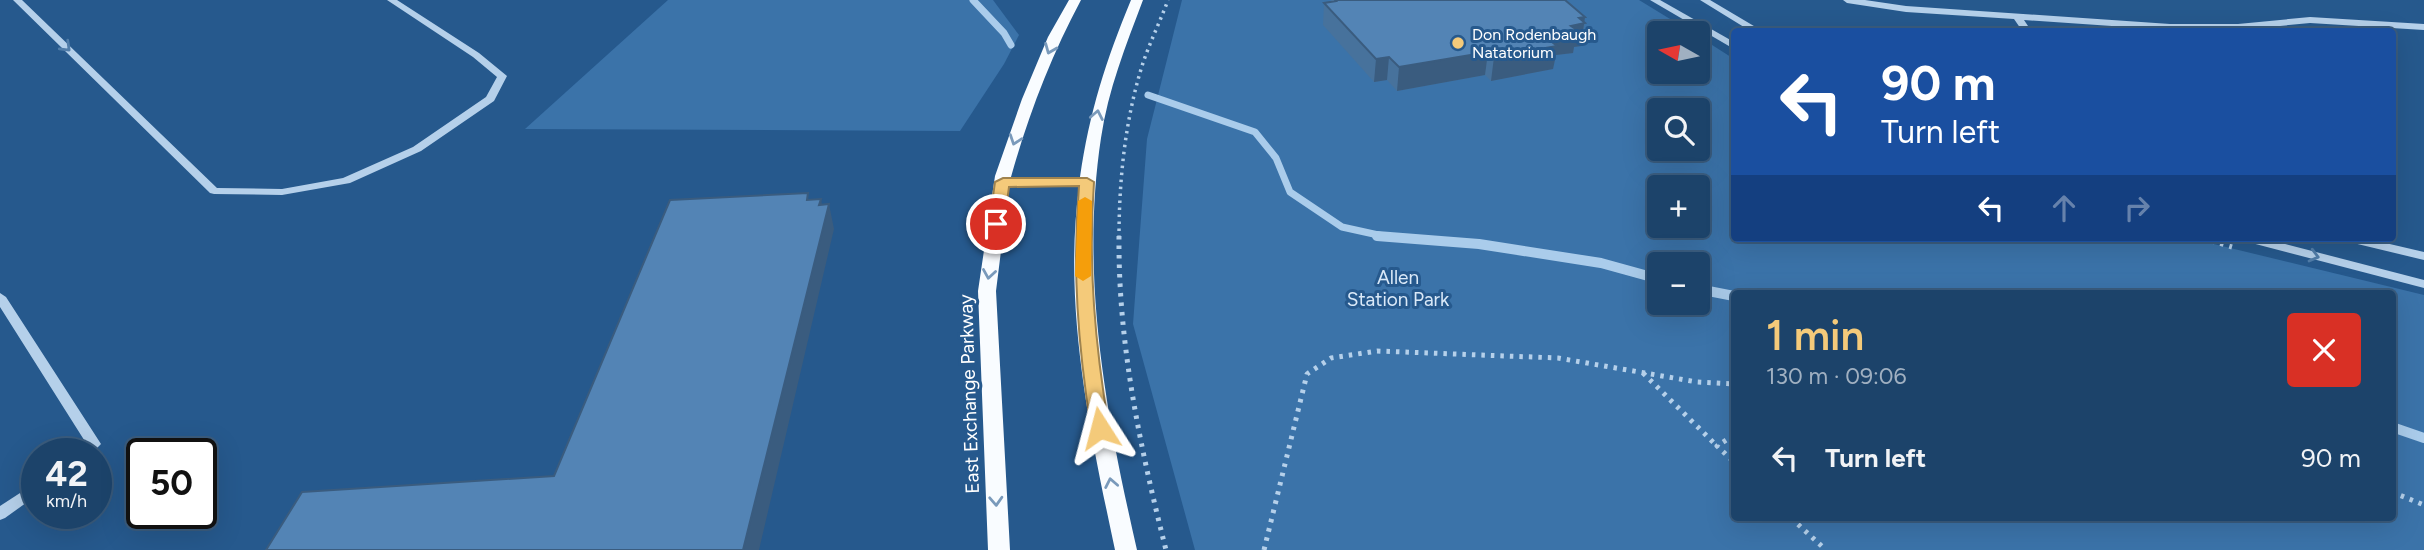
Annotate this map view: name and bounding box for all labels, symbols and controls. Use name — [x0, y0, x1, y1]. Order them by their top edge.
north arrow — [1647, 21, 1710, 84]
map controls — [1647, 21, 1710, 315]
place label: Don Rodenbaugh Natatorium — [1472, 25, 1596, 62]
marker: Don Rodenbaugh Natatorium — [1450, 35, 1466, 51]
one-way arrow — [58, 39, 71, 52]
one-way arrow — [1044, 41, 1058, 54]
text: 90 m — [1881, 53, 1996, 112]
icon: left — [1766, 56, 1857, 147]
button: search — [1647, 98, 1710, 161]
one-way arrow — [1088, 109, 1103, 121]
text: Turn left — [1881, 113, 2000, 151]
one-way arrow — [1009, 134, 1024, 146]
button: + — [1647, 175, 1710, 238]
icon: left — [1972, 189, 2010, 227]
icon: ahead — [2045, 189, 2083, 227]
icon: right — [2118, 189, 2156, 227]
pin — [966, 194, 1026, 254]
icon: arrive — [977, 205, 1015, 243]
one-way arrow — [2308, 248, 2320, 262]
button: − — [1647, 252, 1710, 315]
park label: Allen Station Park — [1347, 266, 1450, 311]
one-way arrow — [982, 268, 997, 280]
street label: East Exchange Parkway — [954, 294, 984, 494]
text: 1 min — [1766, 310, 1864, 361]
button: close — [2287, 313, 2361, 387]
text: 130 m · 09:06 — [1766, 362, 1907, 390]
position arrow — [1063, 391, 1137, 465]
speed limit sign: 50 — [126, 438, 217, 529]
icon: left — [1766, 439, 1804, 477]
text: Turn left — [1825, 442, 1926, 474]
text: 90 m — [2301, 442, 2361, 474]
text: 42 — [45, 453, 88, 495]
one-way arrow — [1104, 477, 1119, 489]
text: km/h — [46, 490, 87, 512]
one-way arrow — [988, 496, 1003, 507]

